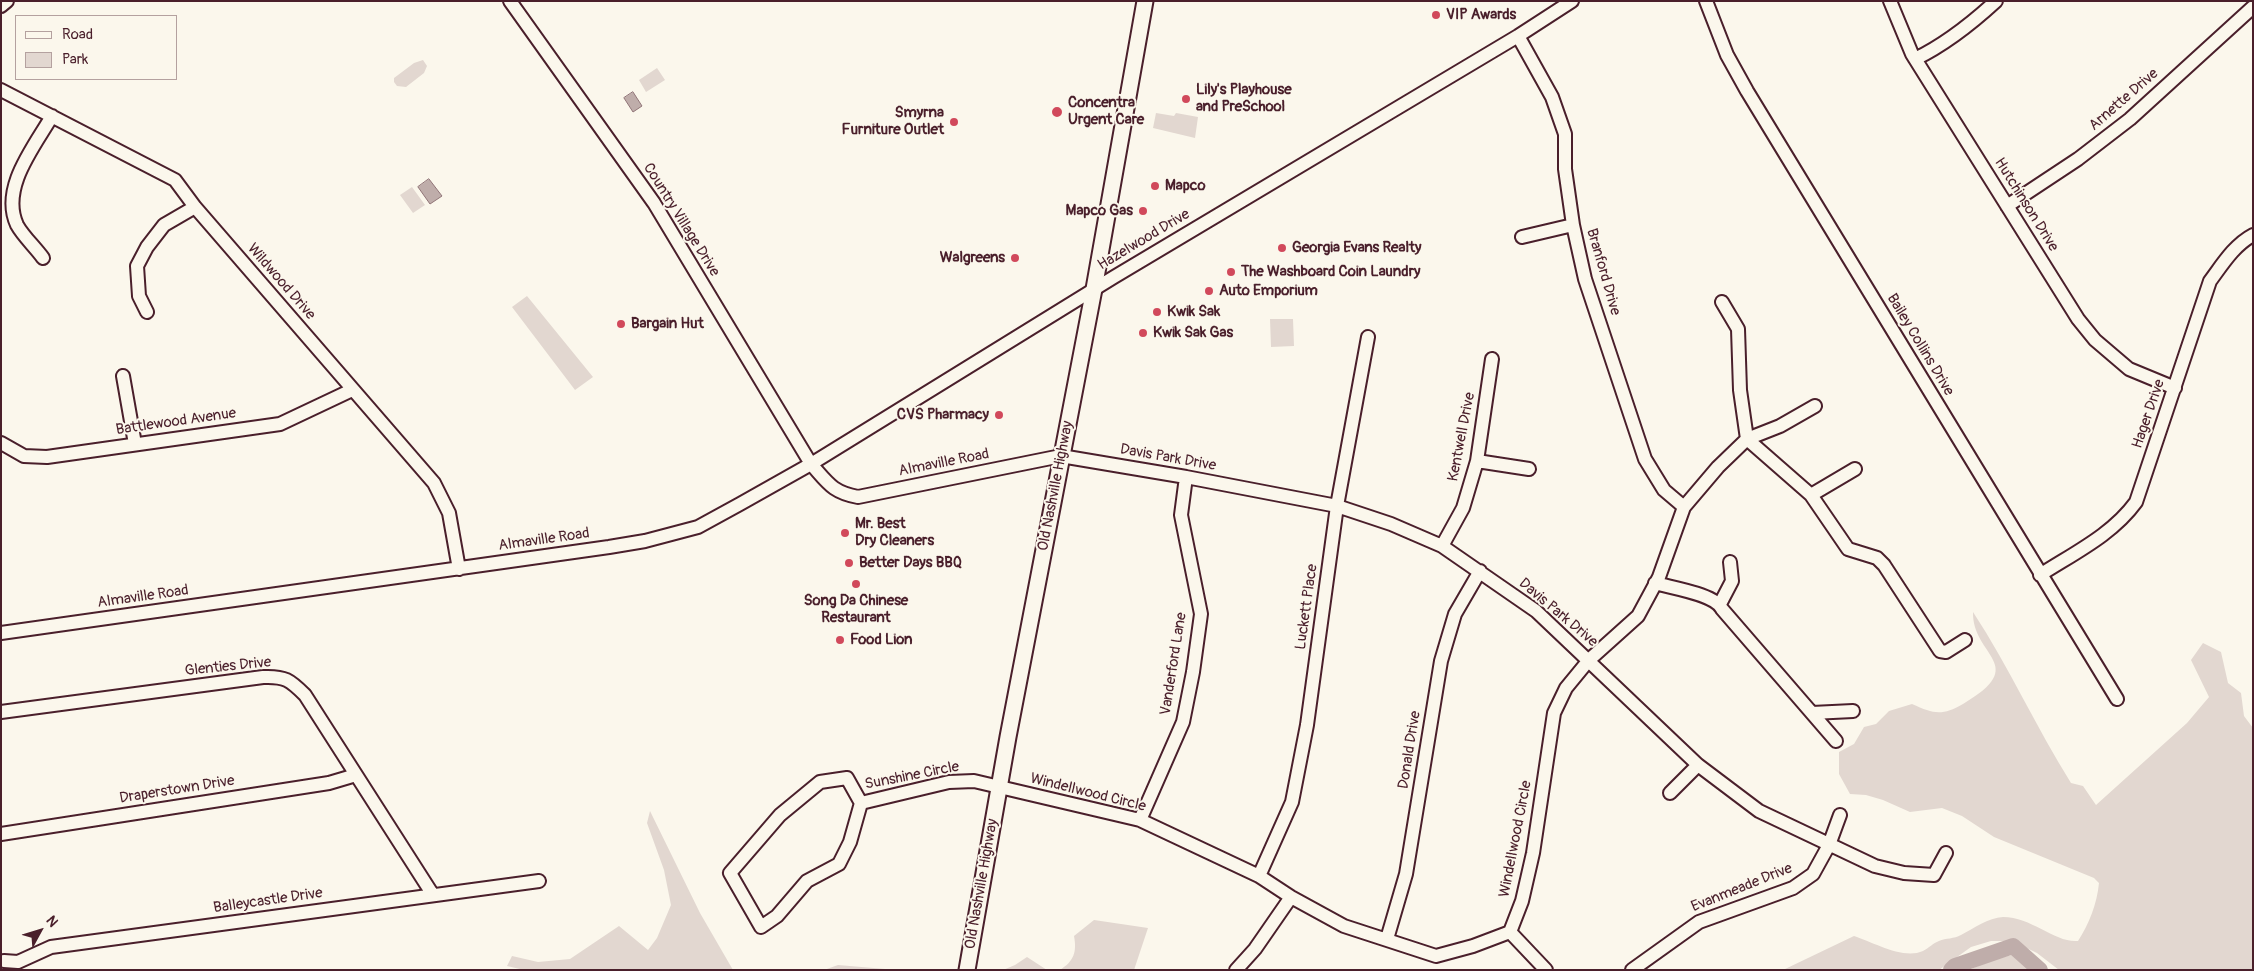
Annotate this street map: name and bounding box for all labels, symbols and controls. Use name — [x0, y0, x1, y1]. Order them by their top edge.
place label: VIP Awards — [1446, 6, 1516, 24]
marker: VIP Awards — [1430, 9, 1442, 21]
legend — [15, 15, 178, 80]
text: Road — [62, 25, 93, 44]
text: Park — [62, 50, 88, 69]
street label: Arnette Drive — [2086, 65, 2162, 135]
place label: Lily's Playhouse and PreSchool — [1196, 81, 1292, 116]
marker: Lily's Playhouse and PreSchool — [1180, 93, 1192, 105]
place label: Concentra Urgent Care — [1068, 94, 1144, 129]
place label: Smyrna Furniture Outlet — [841, 104, 944, 139]
marker: Concentra Urgent Care — [1050, 105, 1064, 119]
marker: Smyrna Furniture Outlet — [948, 116, 960, 128]
street label: Hutchinson Drive — [1990, 155, 2062, 255]
street label: Country Village Drive — [639, 160, 723, 280]
place label: Mapco — [1165, 177, 1206, 195]
marker: Mapco — [1149, 180, 1161, 192]
place label: Mapco Gas — [1066, 202, 1133, 220]
street label: Hazelwood Drive — [1095, 205, 1193, 275]
marker: Mapco Gas — [1137, 205, 1149, 217]
street label: Branford Drive — [1582, 226, 1624, 318]
place label: Georgia Evans Realty — [1292, 239, 1421, 257]
street label: Wildwood Drive — [243, 240, 319, 324]
marker: Georgia Evans Realty — [1276, 242, 1288, 254]
place label: Walgreens — [940, 249, 1005, 267]
marker: Walgreens — [1009, 252, 1021, 264]
place label: The Washboard Coin Laundry — [1241, 263, 1420, 281]
marker: The Washboard Coin Laundry — [1225, 266, 1237, 278]
place label: Auto Emporium — [1219, 282, 1318, 300]
marker: Auto Emporium — [1203, 285, 1215, 297]
street label: Bailey Collins Drive — [1882, 291, 1958, 399]
place label: Kwik Sak — [1167, 303, 1220, 321]
marker: Kwik Sak — [1151, 306, 1163, 318]
place label: Bargain Hut — [631, 315, 704, 333]
marker: Bargain Hut — [615, 318, 627, 330]
place label: Kwik Sak Gas — [1153, 324, 1233, 342]
marker: Kwik Sak Gas — [1137, 327, 1149, 339]
street label: Hager Drive — [2129, 377, 2169, 451]
street label: Kentwell Drive — [1445, 391, 1479, 483]
street label: Battlewood Avenue — [115, 405, 237, 439]
place label: CVS Pharmacy — [897, 406, 989, 424]
marker: CVS Pharmacy — [993, 409, 1005, 421]
street label: Old Nashville Highway — [1035, 419, 1077, 553]
street label: Davis Park Drive — [1119, 441, 1217, 475]
street label: Almaville Road — [897, 445, 991, 481]
place label: Mr. Best Dry Cleaners — [855, 515, 934, 550]
street label: Almaville Road — [497, 525, 591, 555]
marker: Mr. Best Dry Cleaners — [839, 527, 851, 539]
place label: Better Days BBQ — [859, 554, 962, 572]
marker: Better Days BBQ — [843, 557, 855, 569]
street label: Luckett Place — [1292, 563, 1322, 651]
street label: Davis Park Drive — [1515, 575, 1601, 651]
marker: Song Da Chinese Restaurant — [850, 578, 862, 590]
street label: Almaville Road — [96, 582, 190, 612]
place label: Song Da Chinese Restaurant — [804, 592, 908, 627]
street label: Vanderford Lane — [1157, 611, 1191, 717]
place label: Food Lion — [850, 631, 913, 649]
marker: Food Lion — [834, 634, 846, 646]
street label: Glenties Drive — [184, 654, 272, 680]
street label: Donald Drive — [1395, 710, 1425, 790]
street label: Sunshine Circle — [863, 758, 961, 794]
street label: Windellwood Circle — [1028, 770, 1148, 816]
street label: Draperstown Drive — [118, 772, 236, 808]
street label: Windellwood Circle — [1496, 779, 1536, 899]
street label: Old Nashville Highway — [962, 817, 1002, 951]
street label: Evanmeade Drive — [1689, 860, 1795, 916]
street label: Balleycastle Drive — [212, 884, 324, 918]
north arrow — [15, 906, 65, 956]
text: N — [42, 912, 62, 930]

